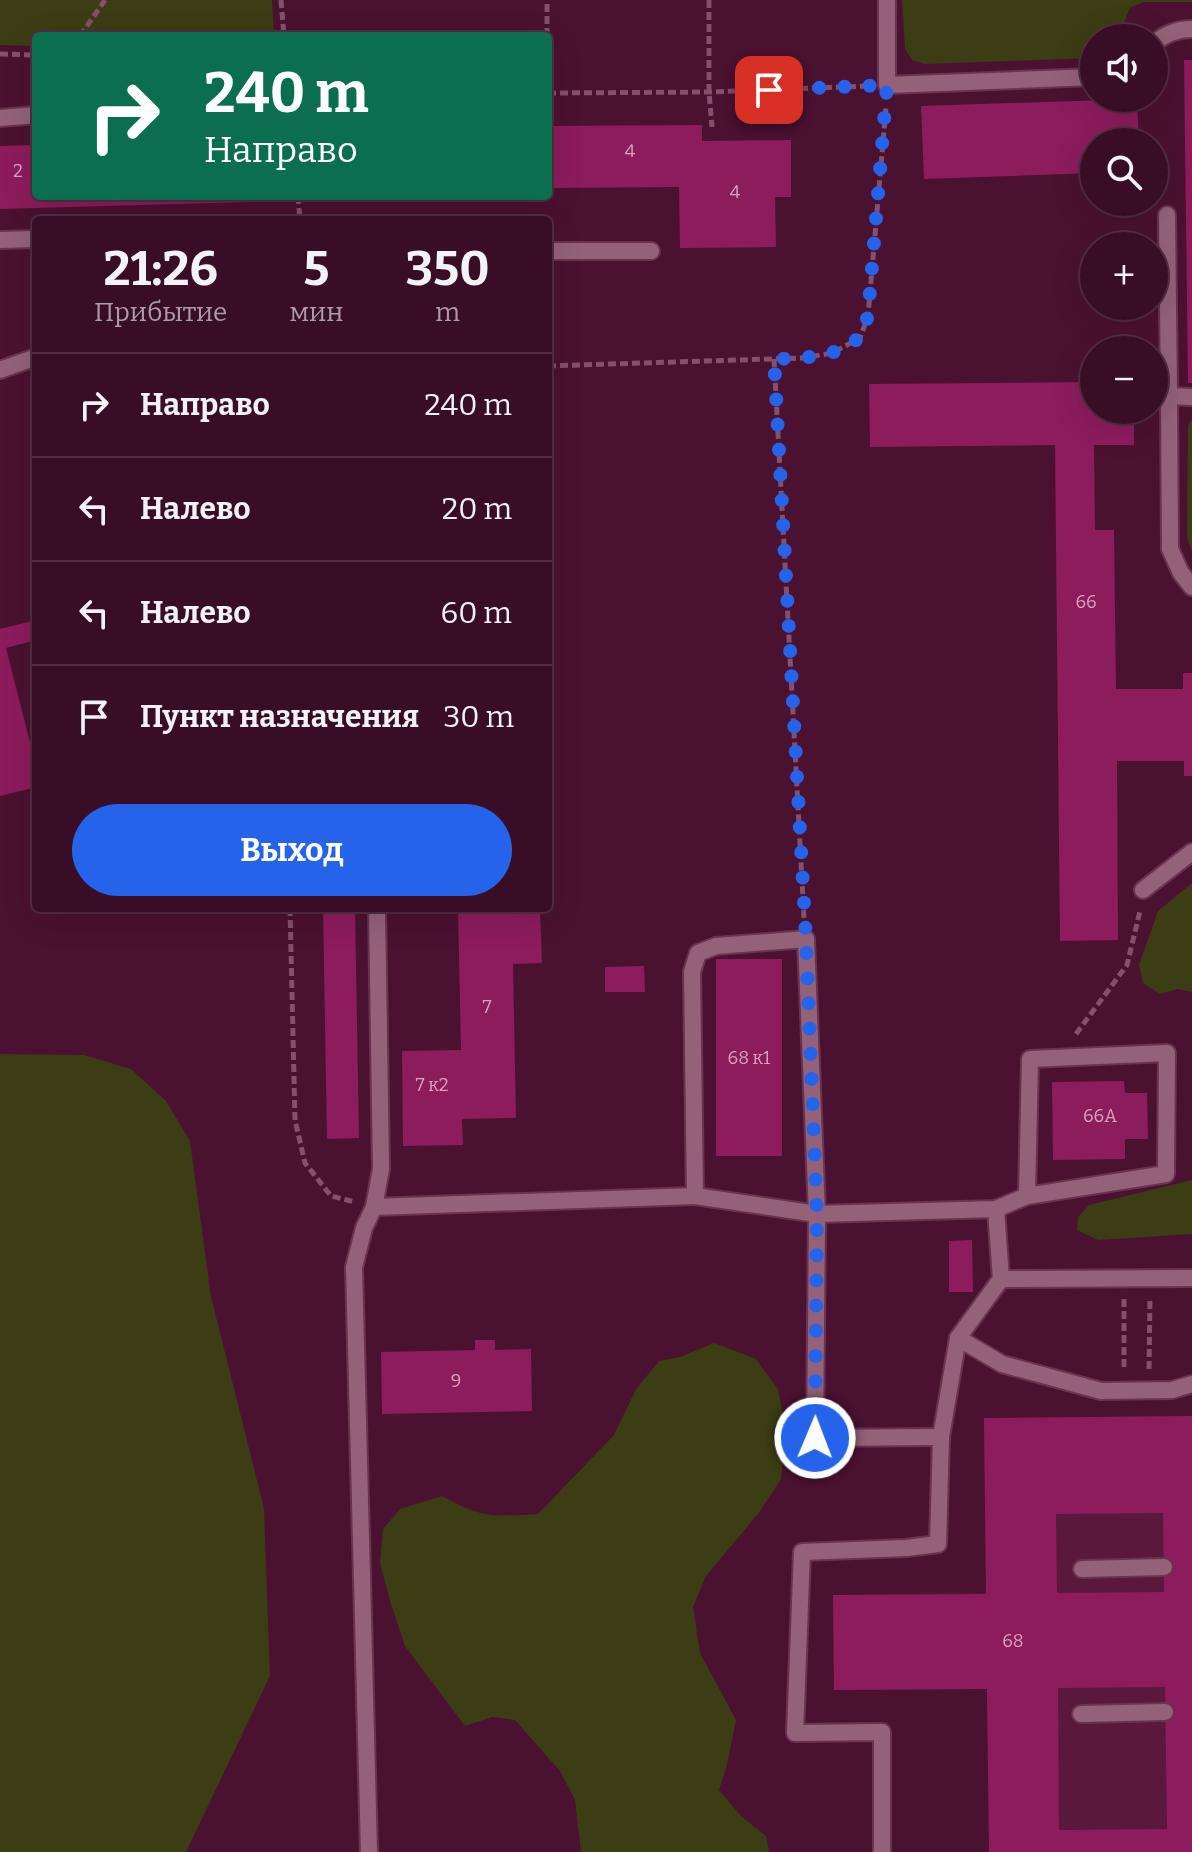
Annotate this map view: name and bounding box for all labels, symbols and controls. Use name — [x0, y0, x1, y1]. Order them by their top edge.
map controls — [1080, 24, 1168, 424]
button: sound — [1080, 24, 1168, 112]
pin — [735, 56, 803, 124]
text: 240 m — [204, 60, 369, 127]
icon: right — [72, 64, 176, 168]
icon: arrive — [747, 68, 791, 112]
text: Направо — [204, 128, 358, 172]
button: search — [1080, 128, 1168, 216]
house number: 4 — [625, 140, 636, 162]
house number: 2 — [13, 160, 23, 182]
house number: 4 — [730, 181, 741, 203]
button: + — [1080, 232, 1168, 320]
text: 21:26 — [104, 240, 218, 298]
text: 5 — [303, 240, 330, 298]
text: 350 — [405, 240, 490, 298]
text: Прибытие — [94, 297, 227, 328]
text: мин — [289, 297, 343, 328]
text: m — [435, 297, 460, 328]
button: − — [1080, 336, 1168, 424]
icon: right — [72, 383, 116, 427]
text: Направо — [140, 387, 270, 423]
text: 240 m — [424, 387, 512, 423]
icon: left — [72, 487, 116, 531]
text: Налево — [140, 491, 251, 527]
text: 20 m — [442, 491, 512, 527]
icon: left — [72, 591, 116, 635]
house number: 66 — [1075, 591, 1097, 613]
text: Налево — [140, 595, 251, 631]
text: 60 m — [441, 595, 512, 631]
icon: arrive — [72, 695, 116, 739]
text: Пункт назначения — [140, 699, 419, 735]
text: 30 m — [443, 699, 514, 735]
button: Выход — [72, 804, 512, 896]
house number: 7 — [482, 996, 492, 1018]
house number: 68 к1 — [728, 1047, 771, 1069]
house number: 7 к2 — [416, 1074, 449, 1096]
house number: 66А — [1083, 1105, 1117, 1127]
house number: 9 — [451, 1370, 461, 1392]
position arrow — [773, 1396, 857, 1480]
house number: 68 — [1002, 1630, 1024, 1652]

